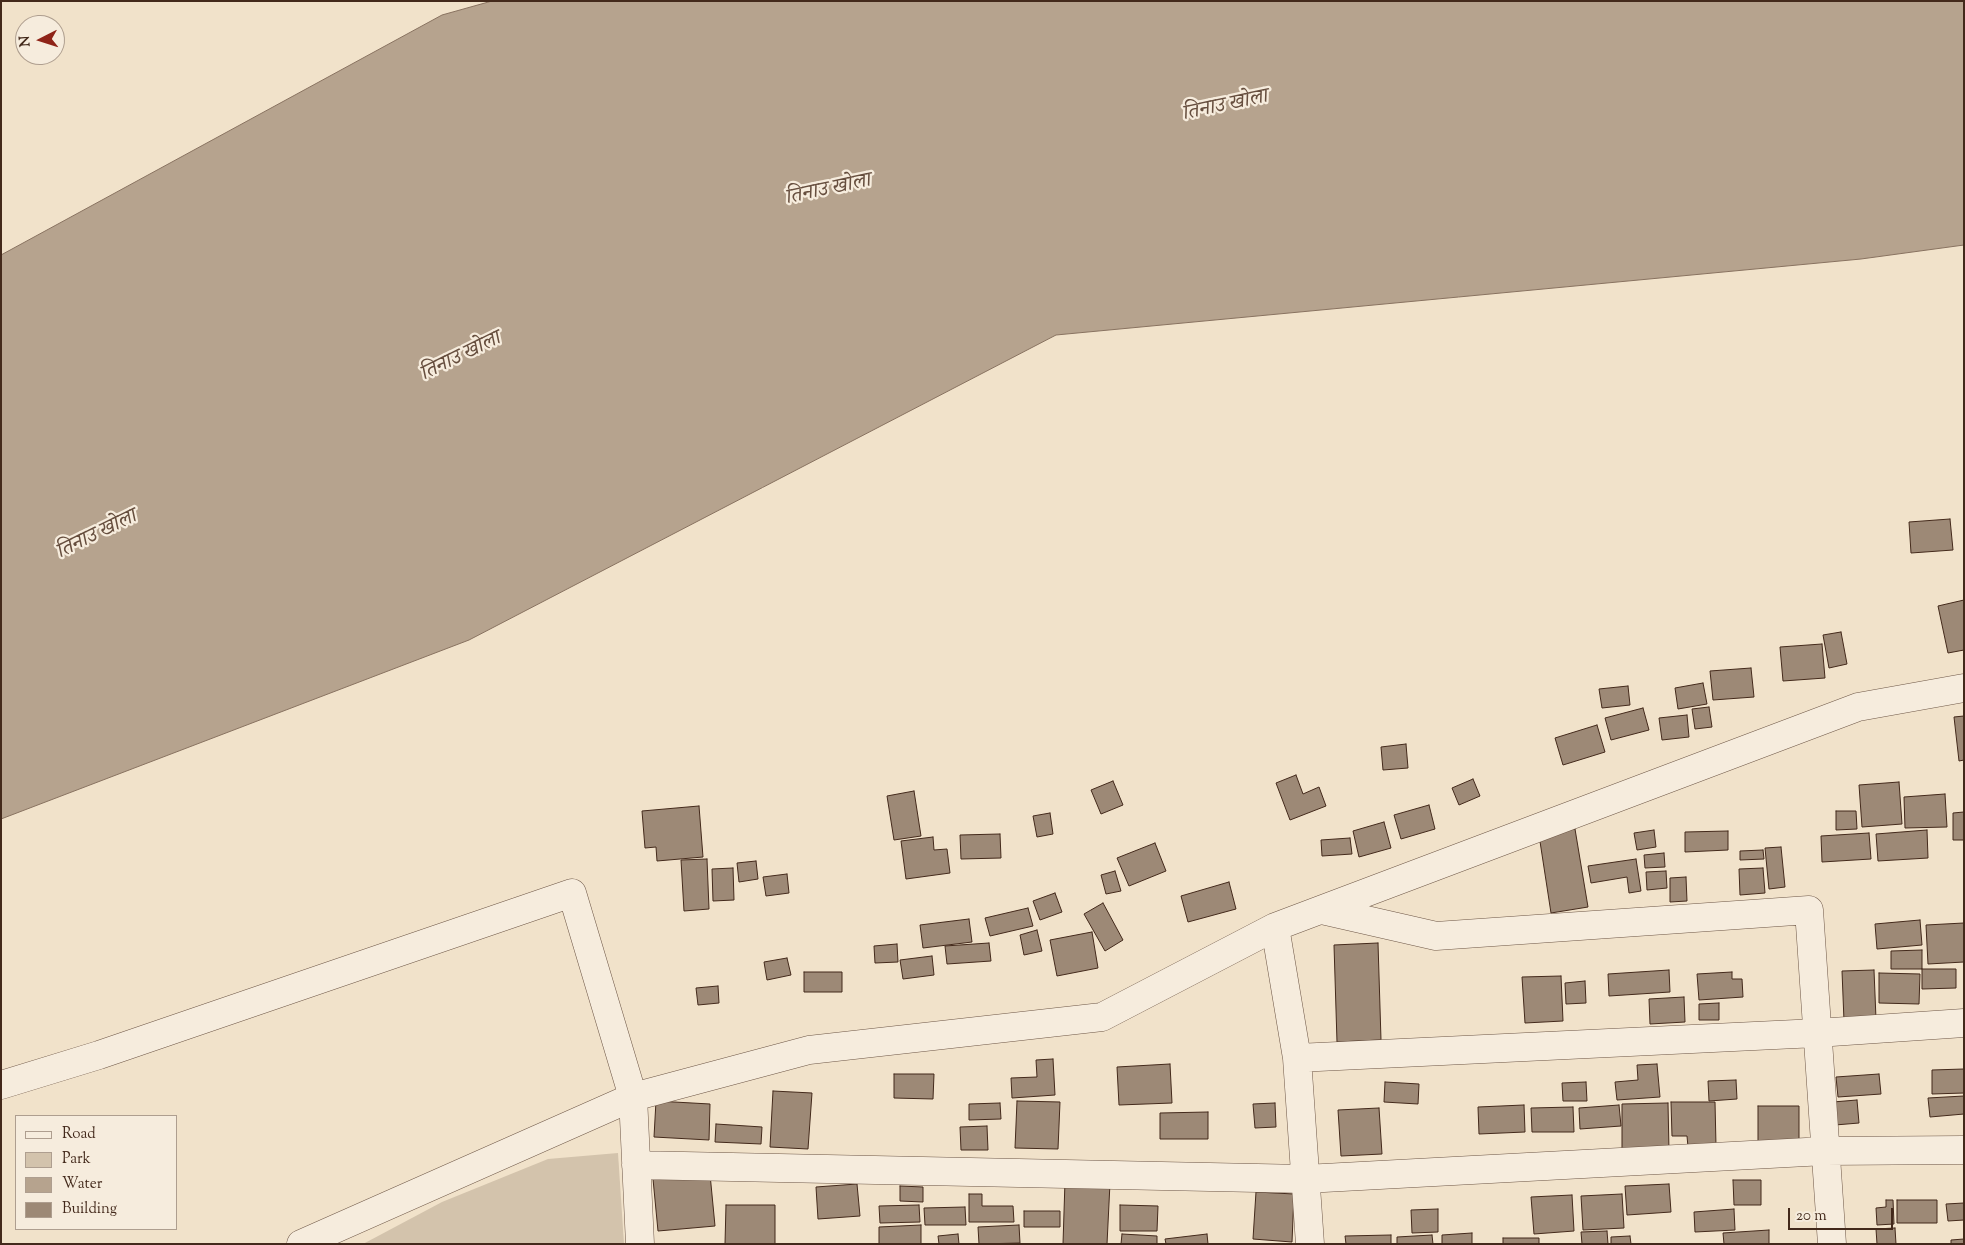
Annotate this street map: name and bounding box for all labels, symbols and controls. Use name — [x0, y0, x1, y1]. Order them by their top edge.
north arrow — [15, 15, 65, 65]
text: N — [16, 35, 37, 48]
water label: तिनाउ खोला — [1180, 86, 1270, 128]
water label: तिनाउ खोला — [783, 170, 873, 212]
water label: तिनाउ खोला — [417, 328, 505, 388]
water label: तिनाउ खोला — [53, 506, 141, 566]
legend — [15, 1115, 178, 1230]
text: Road — [62, 1124, 96, 1145]
text: Park — [62, 1149, 91, 1170]
text: Water — [62, 1174, 102, 1195]
scale bar — [1790, 1198, 1895, 1230]
text: Building — [62, 1199, 117, 1220]
text: 20 m — [1796, 1206, 1827, 1227]

